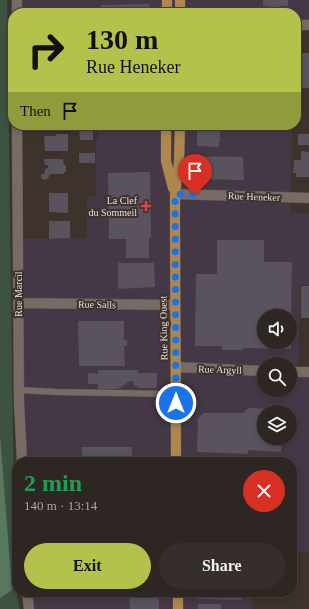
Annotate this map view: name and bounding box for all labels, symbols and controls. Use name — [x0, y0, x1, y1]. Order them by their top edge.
icon: right — [20, 24, 72, 76]
text: 130 m — [86, 24, 158, 55]
text: Rue Heneker — [86, 57, 180, 77]
icon: arrive — [59, 100, 81, 122]
text: Then — [20, 103, 51, 119]
pin — [178, 154, 212, 195]
icon: arrive — [184, 160, 206, 182]
street label: Rue Heneker — [228, 190, 281, 203]
place label: La Clef du Sommeil — [88, 195, 138, 218]
marker: La Clef du Sommeil — [140, 200, 152, 212]
street label: Rue Marcil — [13, 271, 24, 317]
street label: Rue King Ouest — [157, 295, 170, 360]
street label: Rue Salls — [78, 299, 116, 310]
map controls — [257, 309, 297, 445]
button: sound — [257, 309, 297, 349]
button: search — [257, 357, 297, 397]
street label: Rue Argyll — [198, 363, 242, 376]
position arrow — [155, 382, 197, 424]
button: layers — [257, 405, 297, 445]
text: 2 min — [24, 470, 82, 496]
button: close — [243, 470, 285, 512]
text: 140 m · 13:14 — [24, 498, 97, 513]
button: Exit — [24, 543, 151, 589]
button: Share — [159, 543, 285, 589]

